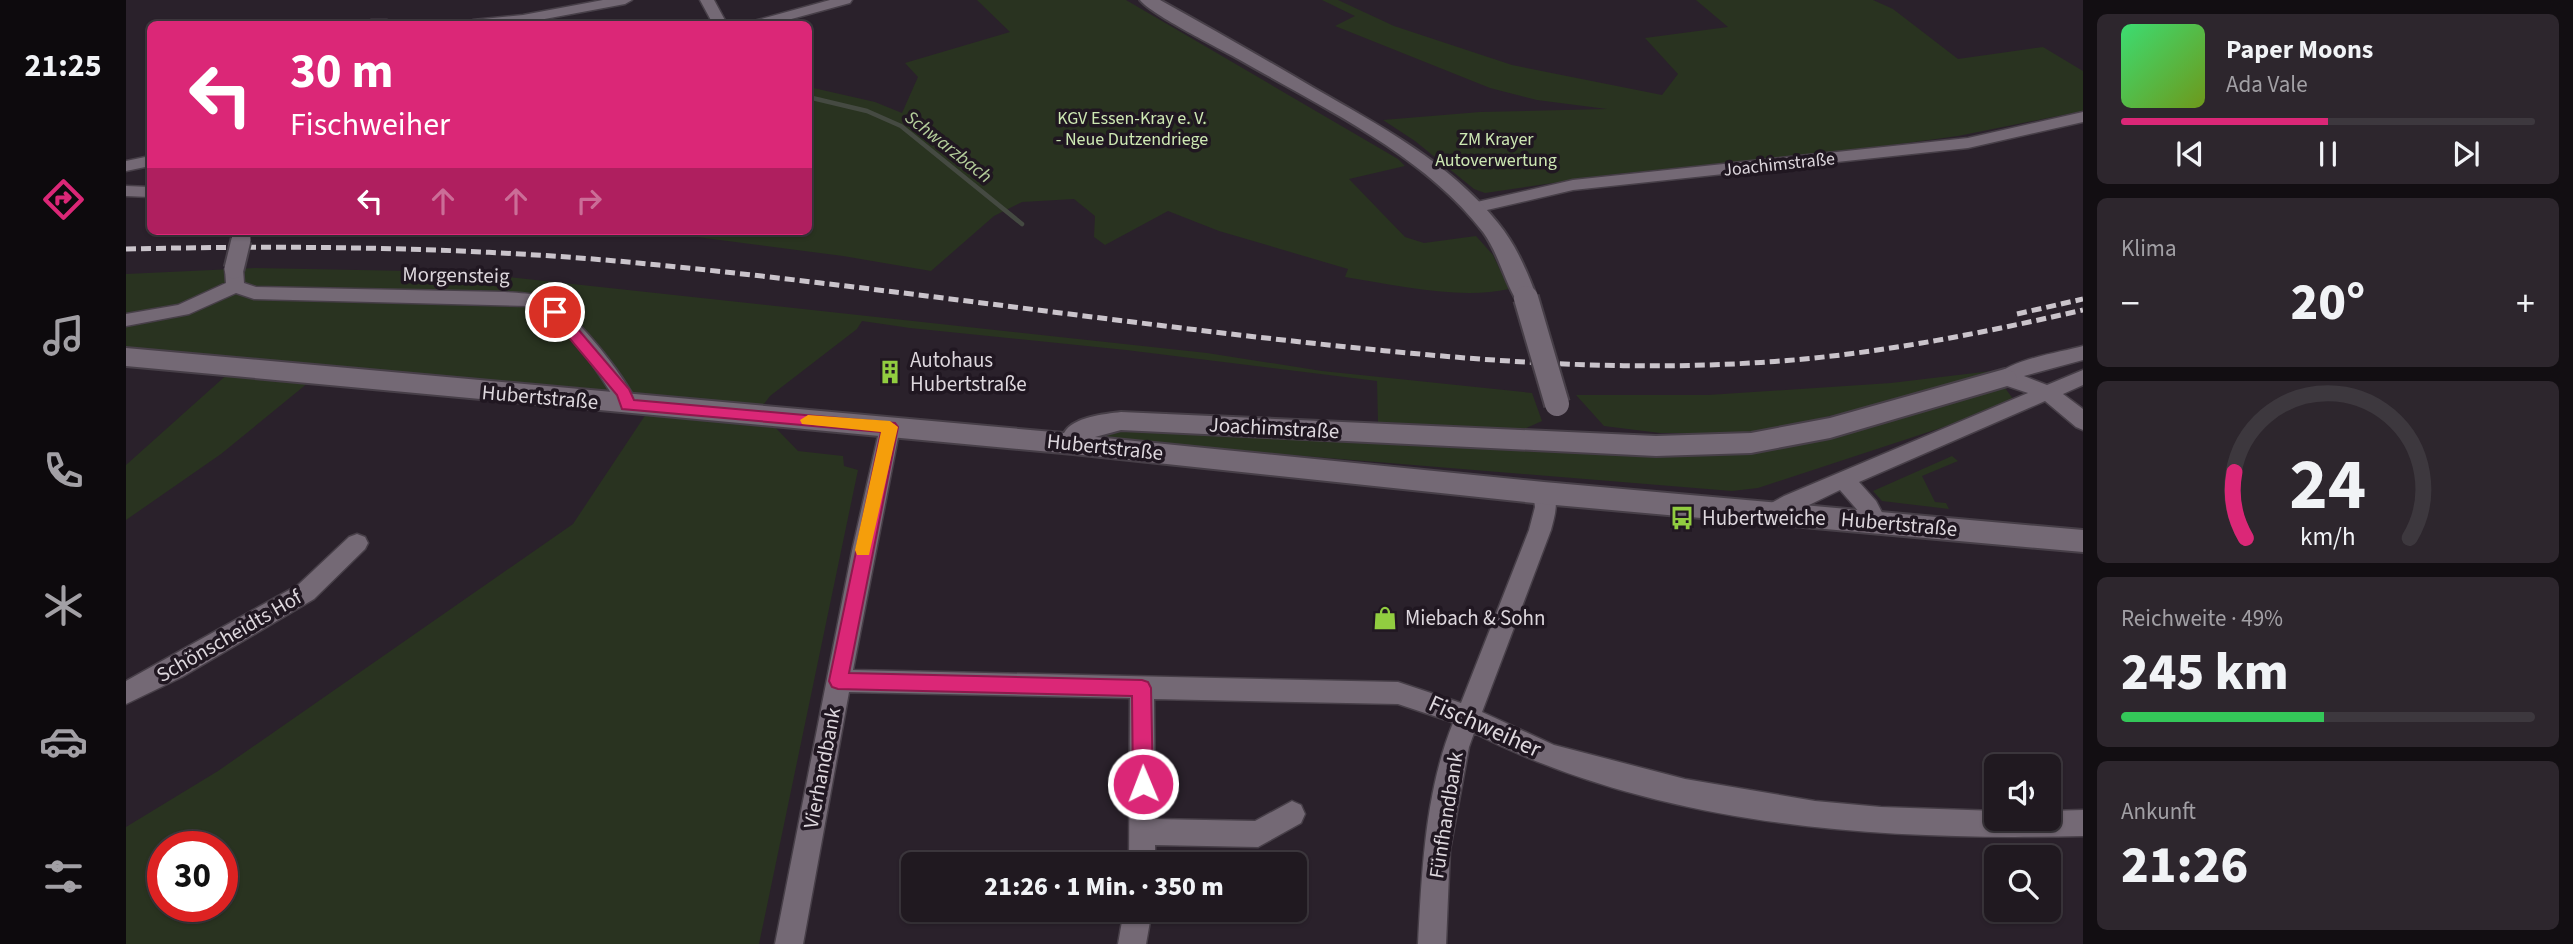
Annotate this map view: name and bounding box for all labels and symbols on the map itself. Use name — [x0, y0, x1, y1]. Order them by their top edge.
water label: Schwarzbach — [899, 105, 997, 190]
park label: KGV Essen-Kray e. V. - Neue Dutzendriege — [1056, 106, 1208, 152]
park label: ZM Krayer Autoverwertung — [1435, 127, 1557, 173]
street label: Joachimstraße — [1722, 146, 1836, 183]
street label: Morgensteig — [402, 259, 510, 291]
pin — [525, 282, 585, 342]
place label: Autohaus Hubertstraße — [910, 345, 1027, 399]
building icon: Autohaus Hubertstraße — [876, 358, 904, 386]
street label: Hubertstraße — [481, 377, 599, 417]
street label: Joachimstraße — [1208, 410, 1340, 446]
street label: Hubertstraße — [1045, 426, 1165, 468]
place label: Hubertweiche — [1702, 503, 1826, 533]
bus stop icon: Hubertweiche — [1668, 504, 1696, 532]
street label: Hubertstraße — [1840, 504, 1958, 544]
street label: Schönscheidts Hof — [151, 582, 308, 690]
place label: Miebach & Sohn — [1405, 603, 1545, 633]
shop icon: Miebach & Sohn — [1371, 604, 1399, 632]
street label: Fischweiher — [1423, 686, 1547, 767]
street label: Vierhandbank — [796, 704, 849, 831]
position arrow — [1106, 747, 1180, 821]
street label: Fünfhandbank — [1421, 749, 1471, 881]
speed limit sign: 30 — [147, 831, 238, 922]

